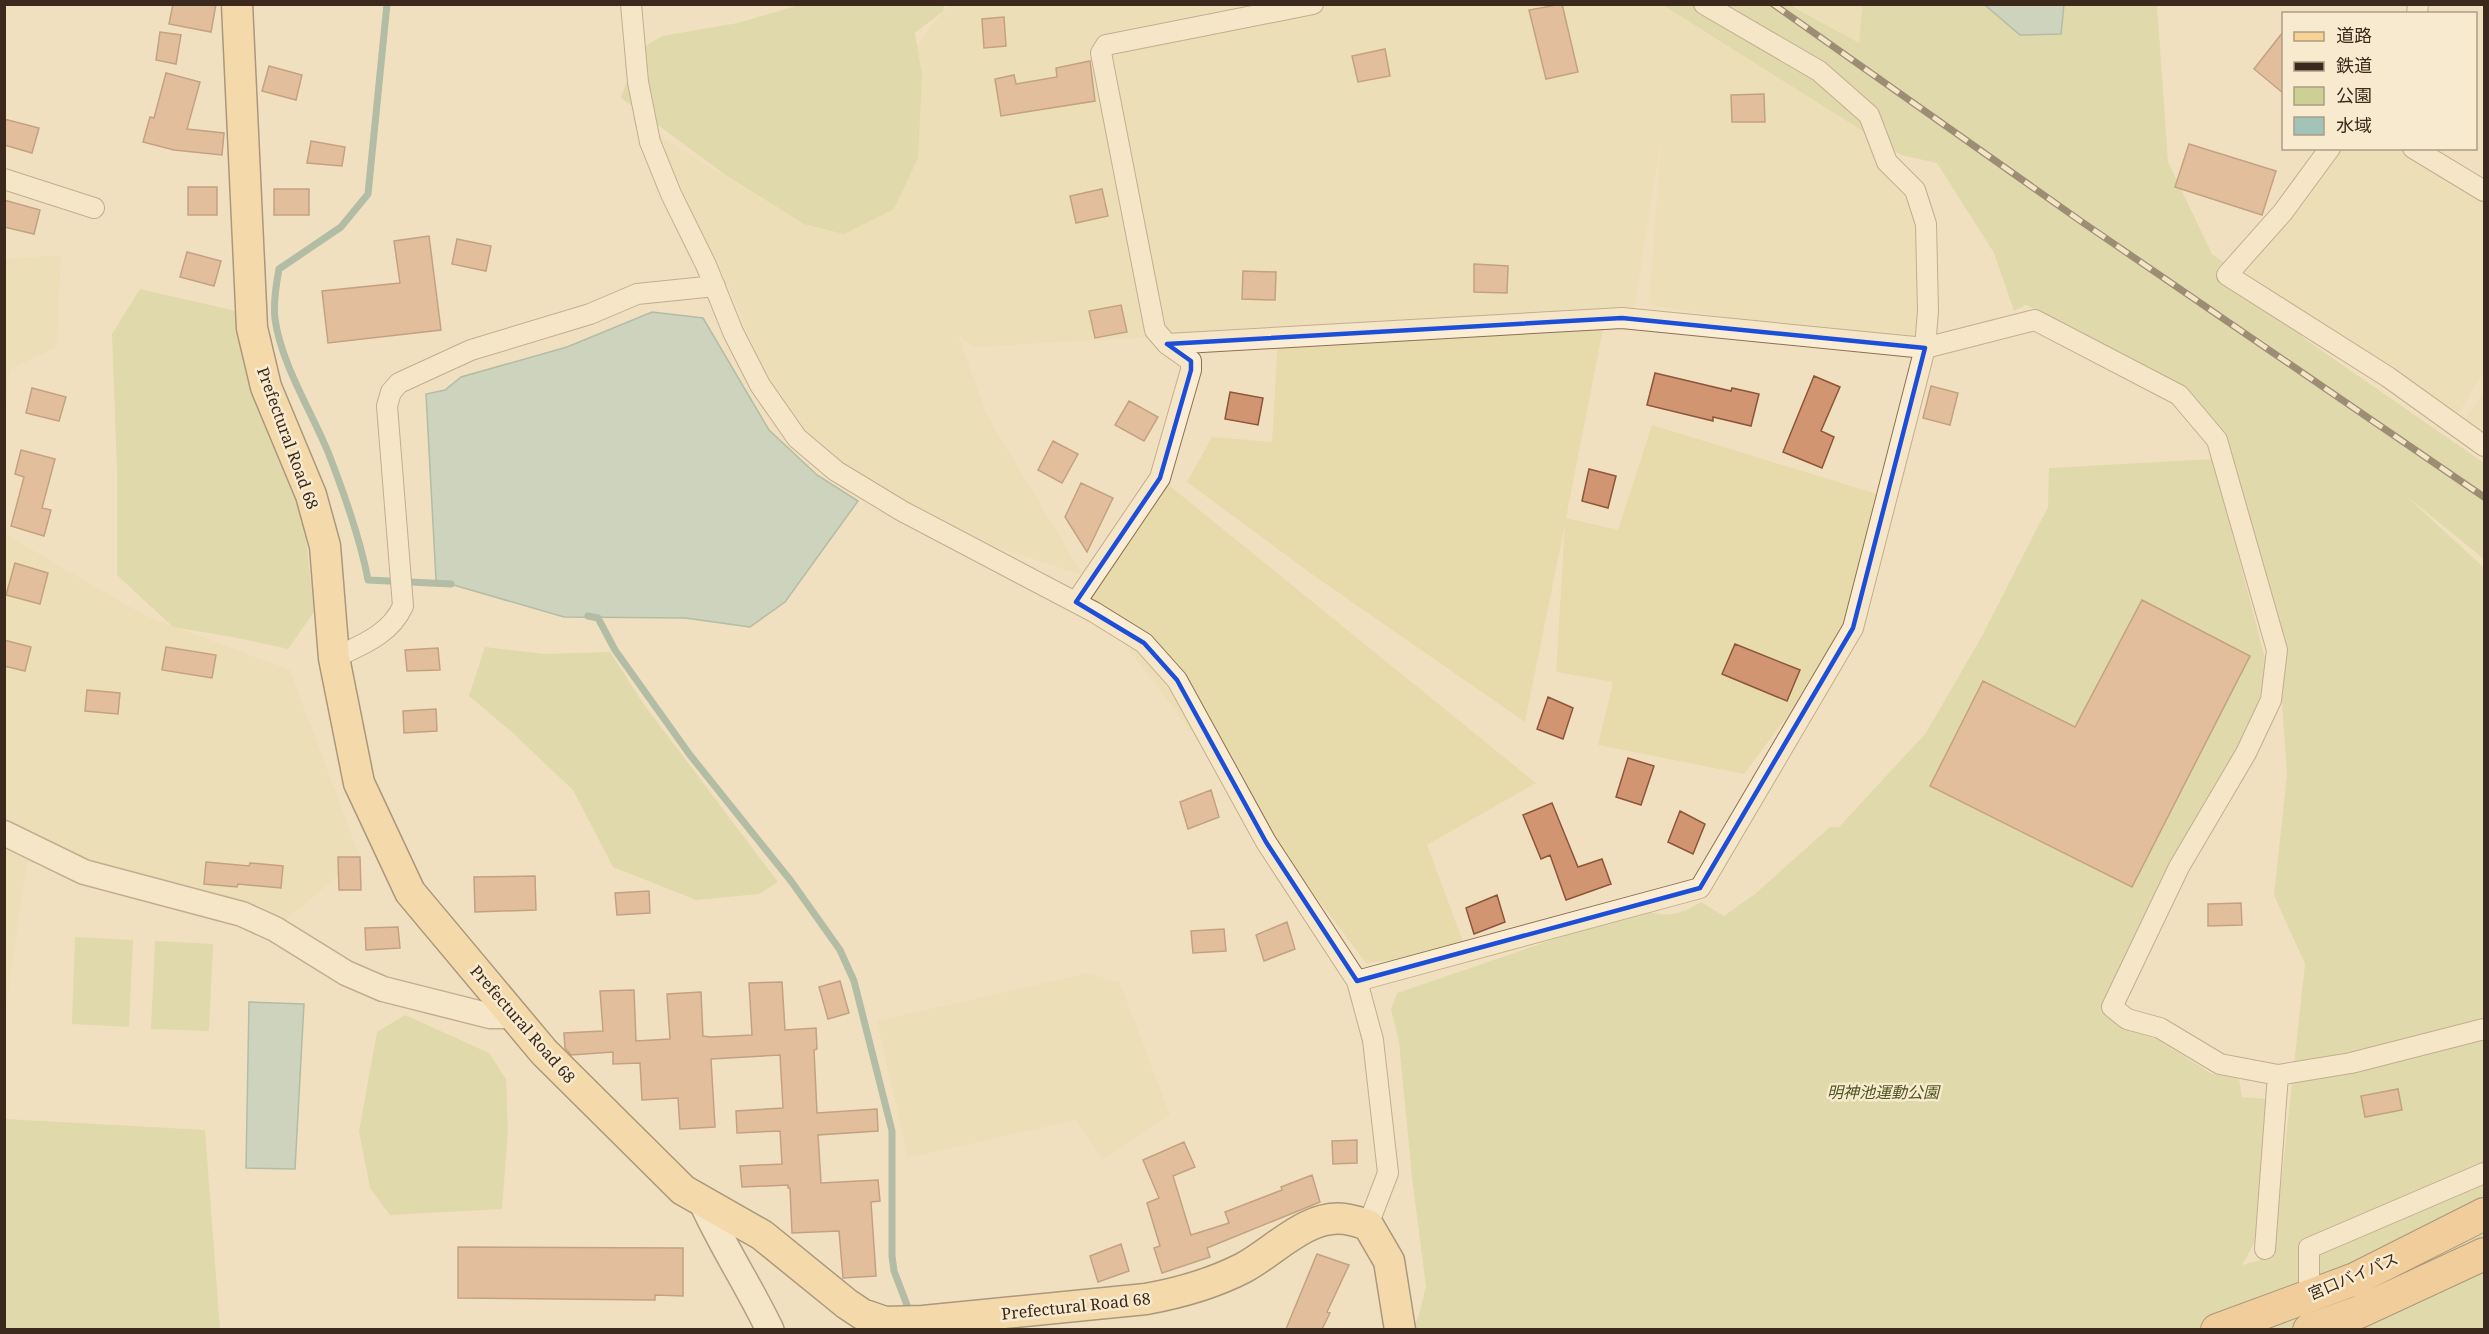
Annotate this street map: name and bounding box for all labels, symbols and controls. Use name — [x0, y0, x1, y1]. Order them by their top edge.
legend — [2282, 12, 2477, 150]
text: 道路 — [2336, 23, 2372, 47]
text: 鉄道 — [2336, 53, 2372, 77]
text: 公園 — [2336, 83, 2372, 107]
text: 水域 — [2336, 113, 2372, 137]
street label: Prefectural Road 68 — [252, 364, 324, 512]
street label: Prefectural Road 68 — [466, 960, 580, 1088]
park label: 明神池運動公園 — [1827, 1081, 1941, 1103]
street label: 宮口バイパス — [2305, 1247, 2401, 1305]
street label: Prefectural Road 68 — [1000, 1287, 1152, 1325]

